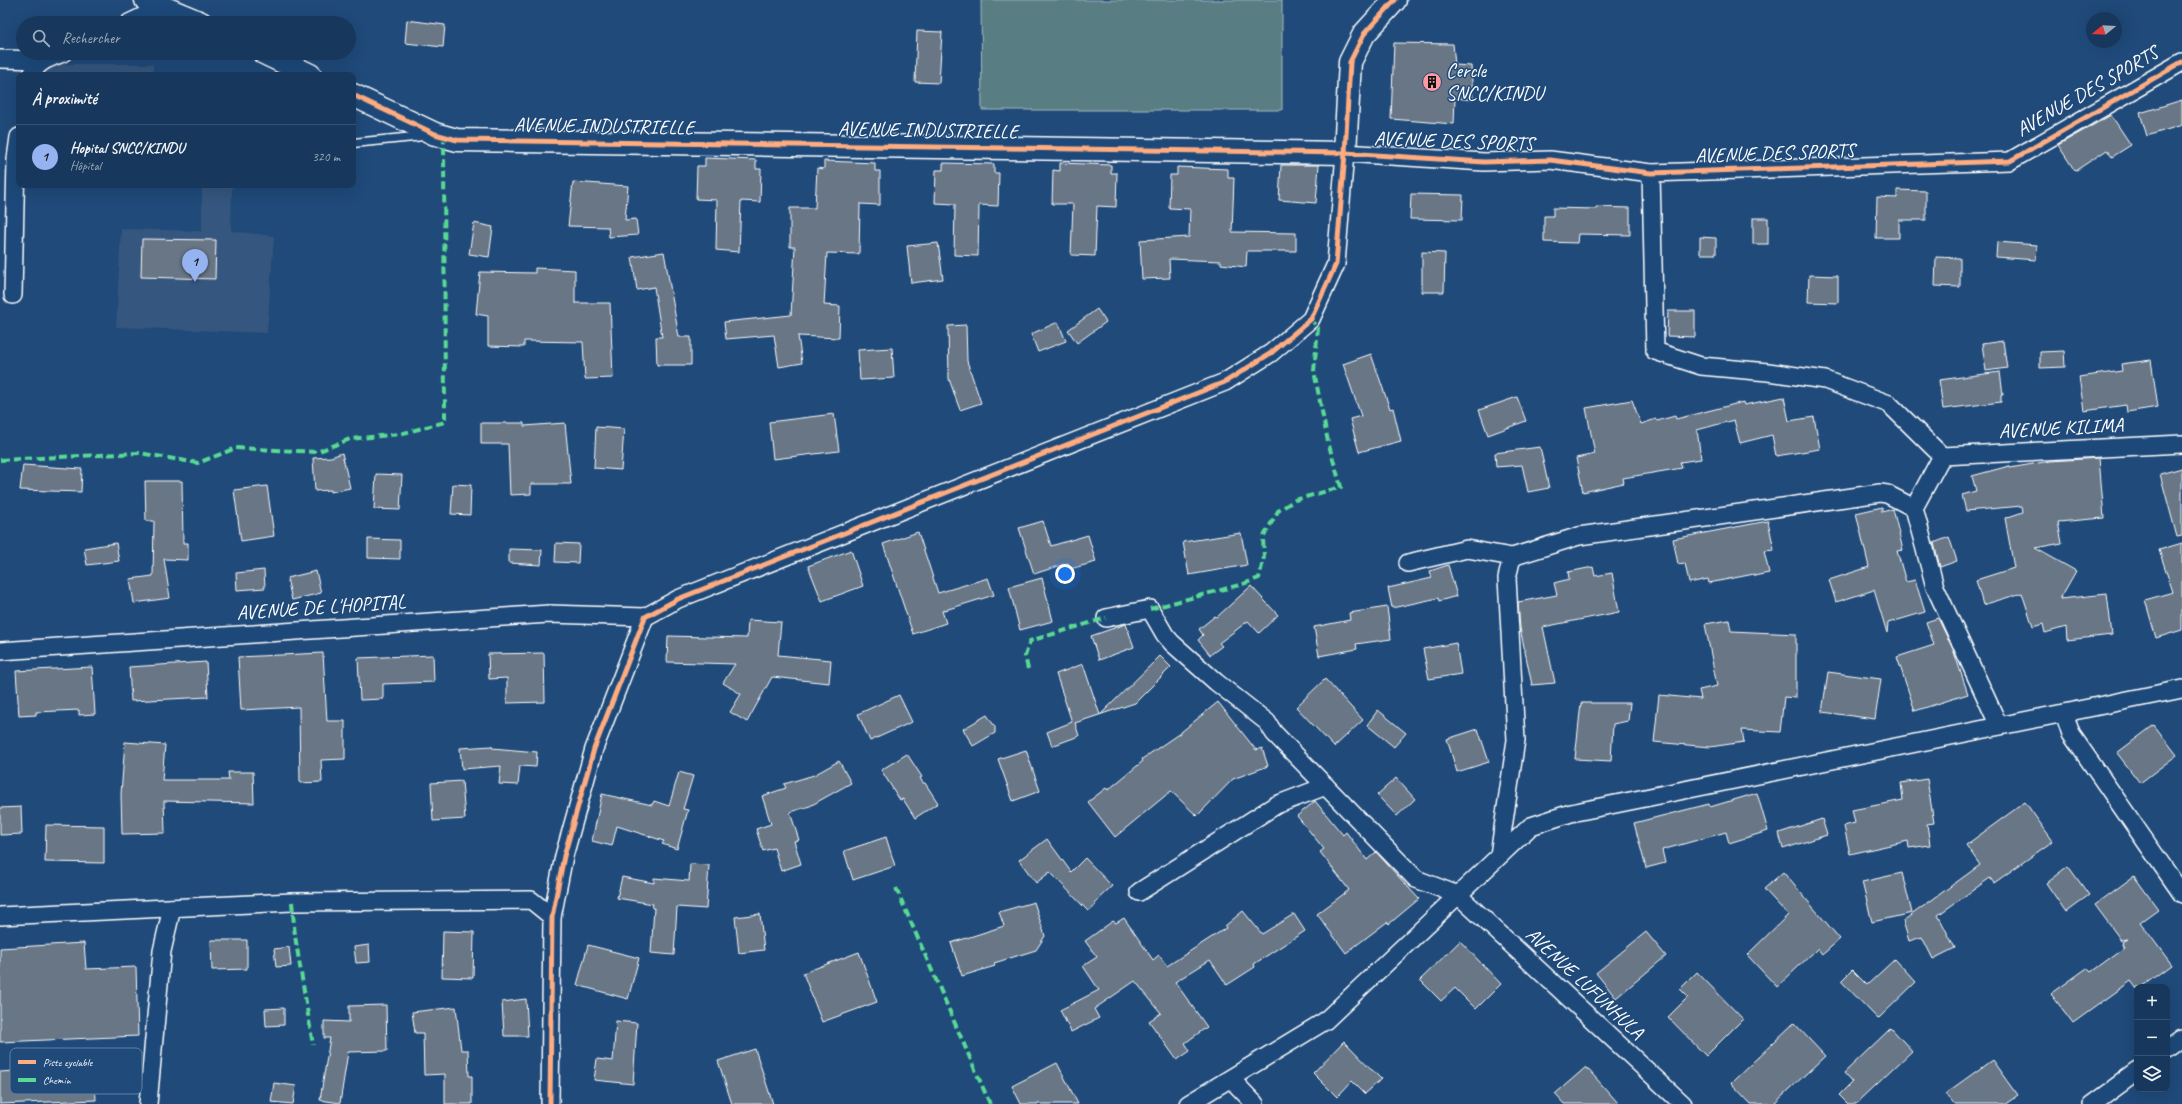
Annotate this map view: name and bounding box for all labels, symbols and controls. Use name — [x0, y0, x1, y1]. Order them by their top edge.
north arrow — [2086, 12, 2122, 48]
search box — [16, 16, 356, 60]
icon: search — [30, 27, 52, 49]
text: Rechercher — [62, 29, 120, 48]
street label: AVENUE DES SPORTS — [2011, 38, 2165, 142]
place label: Cercle SNCC/KINDU — [1446, 58, 1547, 106]
building icon: Cercle SNCC/KINDU — [1421, 71, 1443, 93]
text: À proximité — [32, 88, 97, 109]
street label: AVENUE INDUSTRIELLE — [514, 112, 697, 140]
street label: AVENUE INDUSTRIELLE — [838, 116, 1021, 144]
street label: AVENUE DES SPORTS — [1374, 126, 1538, 156]
street label: AVENUE DES SPORTS — [1695, 138, 1859, 168]
text: Hopital SNCC/KINDU — [70, 139, 184, 158]
text: 1 — [42, 149, 48, 165]
text: 320 m — [312, 149, 340, 165]
text: Hôpital — [70, 158, 101, 174]
pin: 1 — [182, 249, 208, 282]
street label: AVENUE KILIMA — [1998, 412, 2125, 444]
your location — [1055, 564, 1075, 584]
street label: AVENUE DE L'HOPITAL — [236, 589, 407, 625]
street label: AVENUE LUFUNHULA — [1521, 922, 1650, 1045]
map controls — [2134, 984, 2170, 1092]
button: + — [2134, 984, 2170, 1020]
button: − — [2134, 1020, 2170, 1056]
legend — [10, 1048, 142, 1094]
text: Piste cyclable — [43, 1055, 94, 1069]
button: layers — [2134, 1056, 2170, 1092]
text: Chemin — [43, 1073, 72, 1087]

